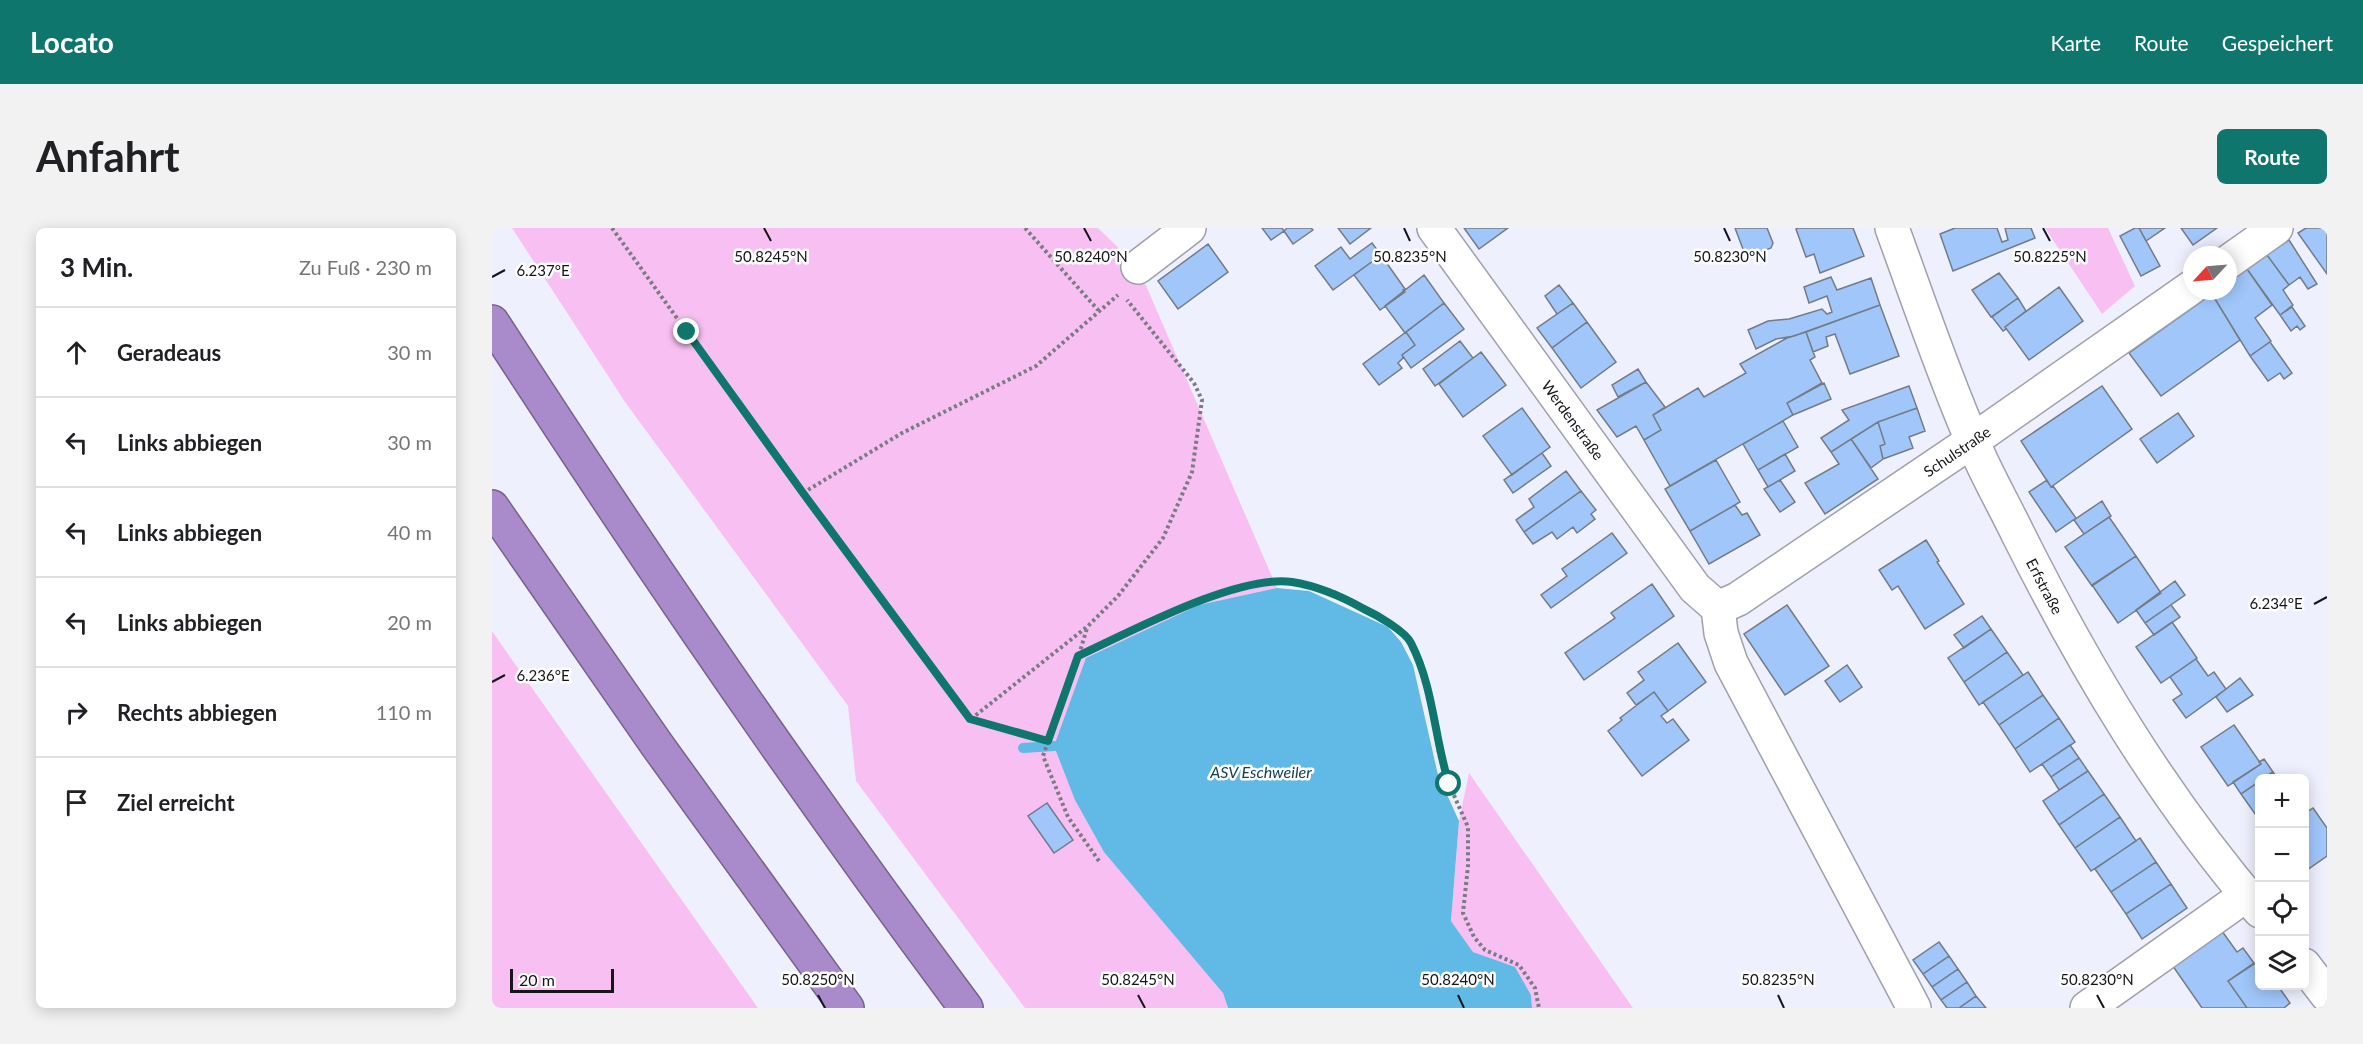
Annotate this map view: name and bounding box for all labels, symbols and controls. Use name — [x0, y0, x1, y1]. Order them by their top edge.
text: Locato — [30, 25, 114, 59]
text: Karte — [2051, 30, 2101, 55]
text: Route — [2134, 30, 2189, 55]
text: Gespeichert — [2222, 30, 2333, 55]
button: Route — [2217, 129, 2327, 184]
text: Anfahrt — [36, 131, 180, 181]
north arrow — [2183, 246, 2237, 300]
text: 50.8245°N — [734, 247, 808, 265]
text: 50.8240°N — [1054, 247, 1128, 265]
text: 50.8235°N — [1373, 247, 1447, 265]
text: 50.8230°N — [1693, 247, 1767, 265]
text: 50.8225°N — [2013, 247, 2087, 265]
text: 3 Min. — [60, 251, 133, 283]
text: Zu Fuß · 230 m — [299, 255, 432, 279]
text: 6.237°E — [516, 261, 570, 279]
route end — [673, 318, 699, 344]
icon: ahead — [60, 336, 93, 369]
text: Geradeaus — [117, 339, 221, 366]
text: 30 m — [387, 340, 432, 364]
street label: Werdenstraße — [1538, 377, 1608, 463]
street label: Schulstraße — [1920, 422, 1994, 480]
icon: left — [60, 426, 93, 459]
text: Links abbiegen — [117, 429, 262, 456]
text: 30 m — [387, 430, 432, 454]
icon: left — [60, 516, 93, 549]
text: Links abbiegen — [117, 519, 262, 546]
text: 40 m — [387, 520, 432, 544]
street label: Erfstraße — [2023, 555, 2067, 617]
text: 6.234°E — [2249, 594, 2303, 612]
icon: left — [60, 606, 93, 639]
text: Links abbiegen — [117, 609, 262, 636]
text: 20 m — [387, 610, 432, 634]
text: 6.236°E — [516, 666, 570, 684]
icon: right — [60, 696, 93, 729]
text: Rechts abbiegen — [117, 699, 277, 726]
text: 110 m — [376, 700, 432, 724]
water label: ASV Eschweiler — [1209, 762, 1312, 781]
route start — [1435, 770, 1461, 796]
map controls — [2255, 774, 2309, 990]
button: + — [2255, 774, 2309, 828]
icon: arrive — [60, 786, 93, 819]
text: Ziel erreicht — [117, 789, 235, 816]
button: − — [2255, 828, 2309, 882]
button: locate — [2255, 882, 2309, 936]
button: layers — [2255, 936, 2309, 990]
scale bar — [510, 966, 614, 994]
text: 20 m — [519, 970, 555, 989]
text: 50.8250°N — [781, 970, 855, 988]
text: 50.8245°N — [1101, 970, 1175, 988]
text: 50.8240°N — [1421, 970, 1495, 988]
text: 50.8235°N — [1741, 970, 1815, 988]
text: 50.8230°N — [2060, 970, 2134, 988]

